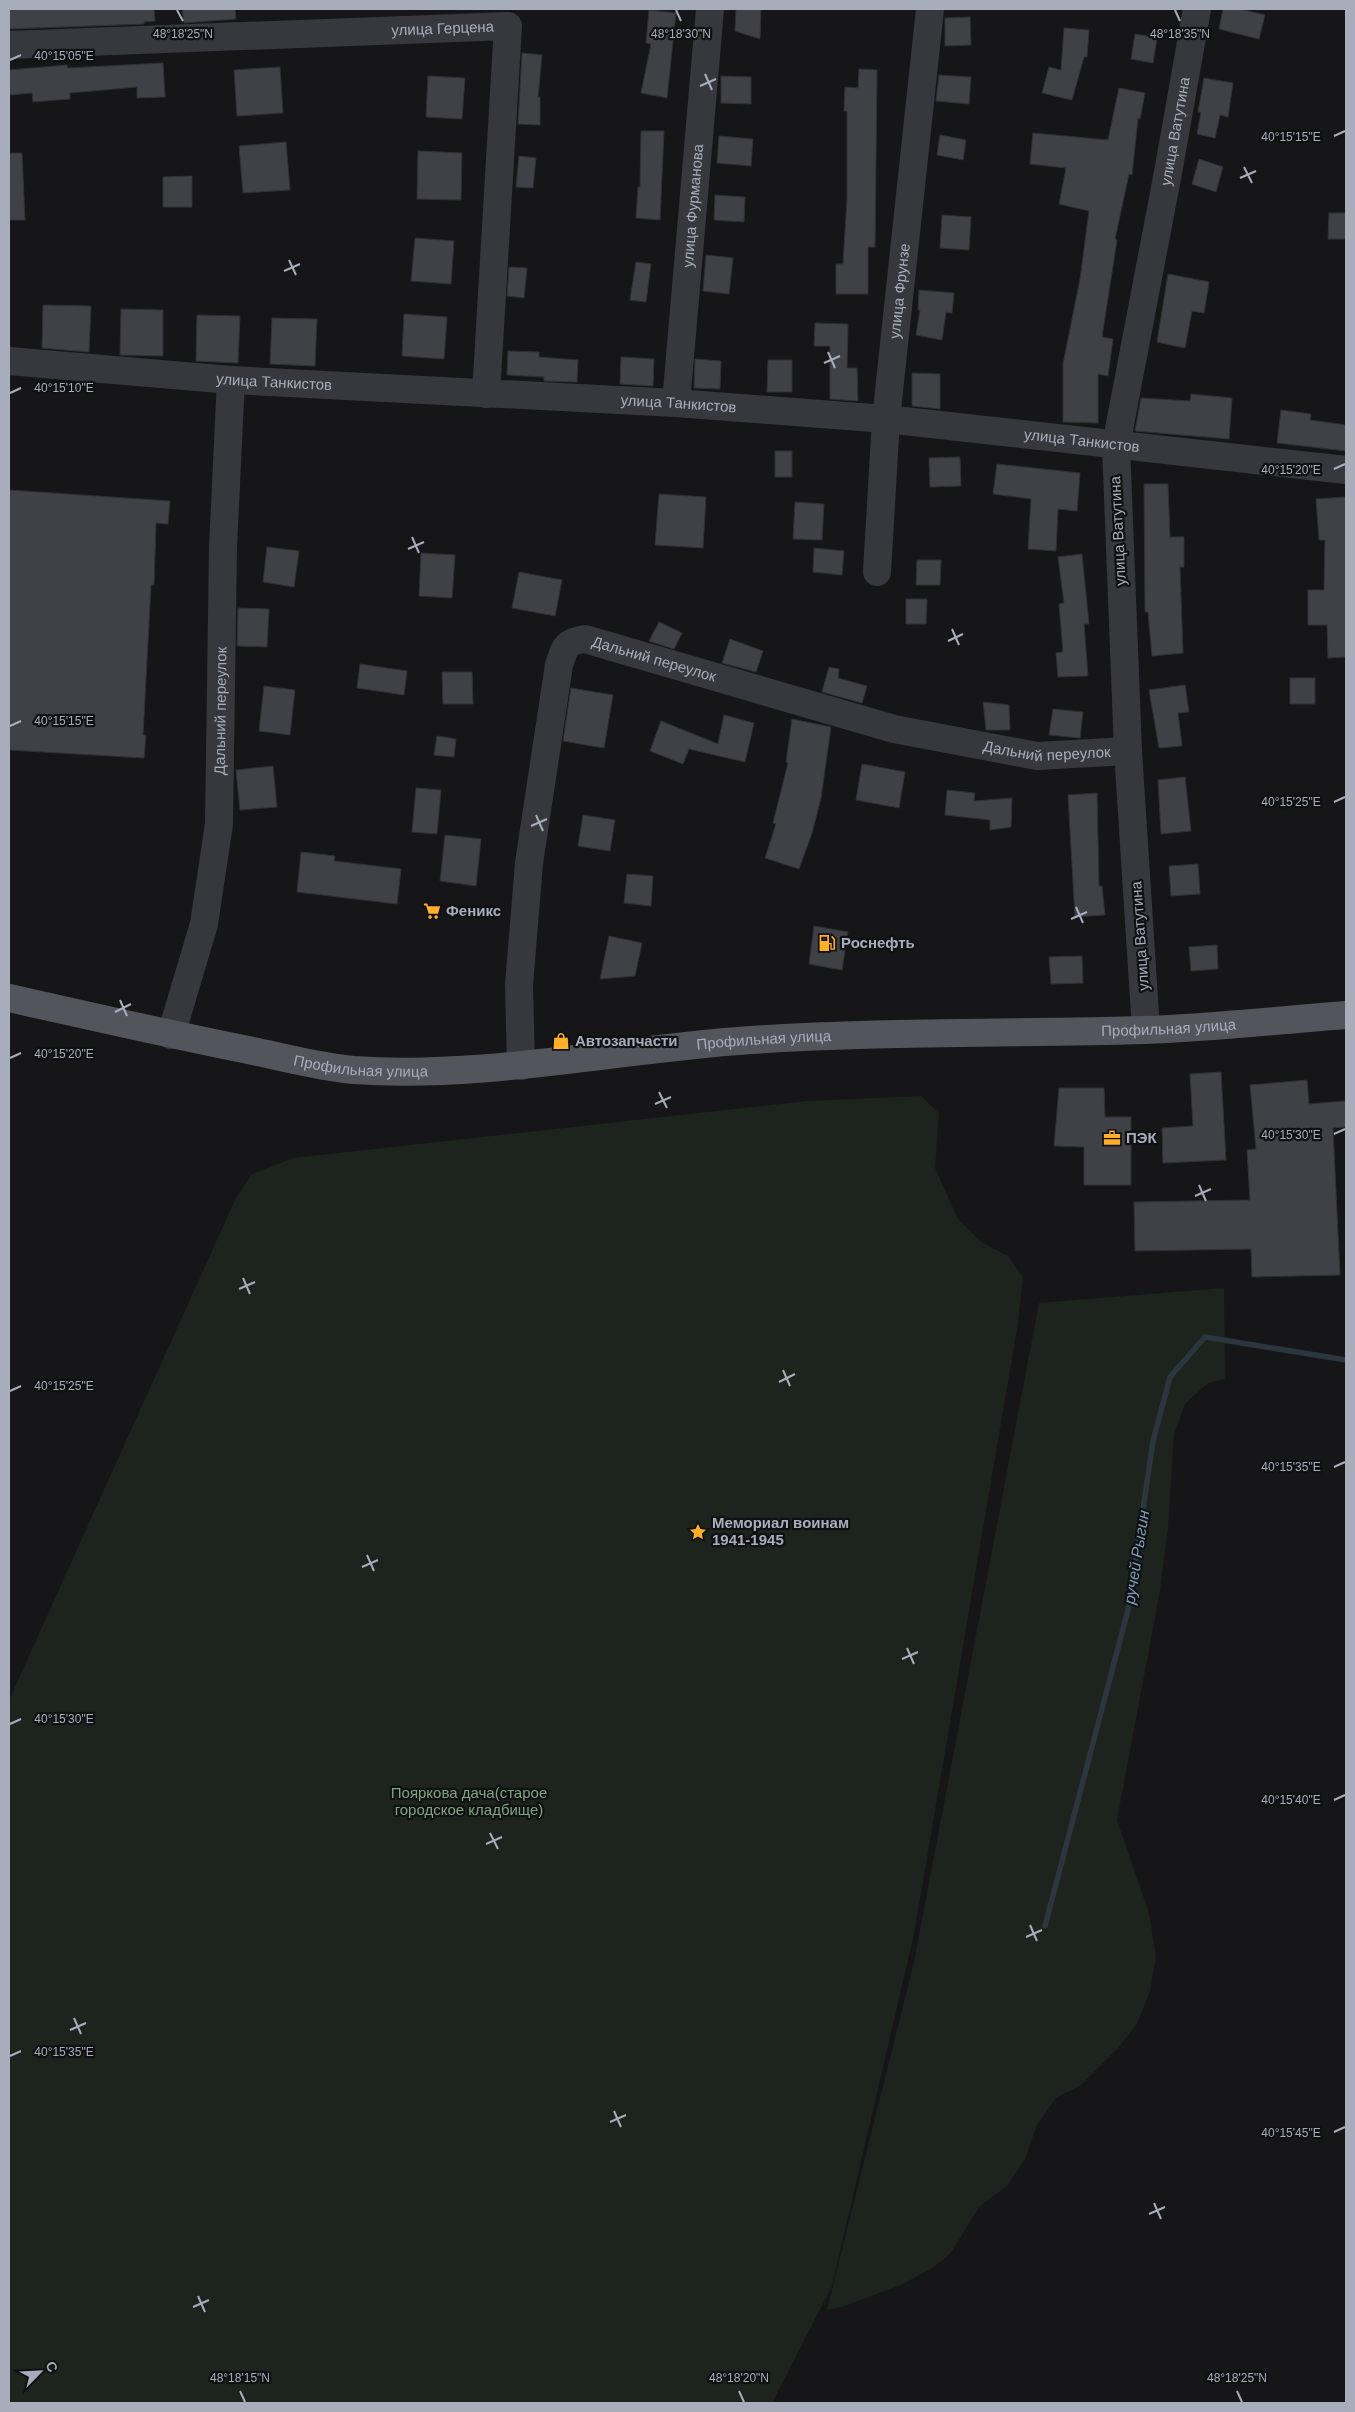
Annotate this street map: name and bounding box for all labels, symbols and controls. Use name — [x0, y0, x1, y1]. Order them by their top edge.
street label: улица Герцена — [391, 18, 495, 38]
text: 48°18'25"N — [153, 27, 213, 41]
text: 48°18'30"N — [651, 27, 711, 41]
text: 48°18'35"N — [1150, 27, 1210, 41]
text: 40°15'05"E — [34, 49, 94, 63]
street label: улица Ватутина — [1157, 75, 1193, 187]
text: 40°15'15"E — [1261, 130, 1321, 144]
street label: улица Фурманова — [679, 143, 706, 268]
street label: улица Фрунзе — [886, 242, 913, 340]
street label: улица Танкистов — [216, 370, 333, 393]
text: 40°15'10"E — [34, 381, 94, 395]
street label: улица Танкистов — [620, 391, 737, 416]
street label: улица Танкистов — [1023, 425, 1140, 455]
text: 40°15'20"E — [1261, 463, 1321, 477]
street label: улица Ватутина — [1106, 475, 1129, 586]
street label: Дальний переулок — [590, 633, 719, 685]
street label: Дальний переулок — [211, 646, 230, 775]
text: 40°15'15"E — [34, 714, 94, 728]
street label: Дальний переулок — [982, 737, 1112, 764]
text: 40°15'25"E — [1261, 795, 1321, 809]
street label: улица Ватутина — [1127, 880, 1152, 991]
supermarket icon: Феникс — [422, 901, 442, 921]
place label: Феникс — [446, 902, 501, 919]
fuel station icon: Роснефть — [817, 933, 837, 953]
place label: Роснефть — [841, 934, 915, 951]
street label: Профильная улица — [1101, 1015, 1237, 1039]
street label: Профильная улица — [696, 1027, 832, 1053]
shop icon: Автозапчасти — [551, 1031, 571, 1051]
place label: Автозапчасти — [575, 1032, 678, 1049]
text: 40°15'20"E — [34, 1047, 94, 1061]
street label: Профильная улица — [292, 1051, 429, 1080]
office icon: ПЭК — [1102, 1128, 1122, 1148]
text: 40°15'30"E — [1261, 1128, 1321, 1142]
place label: ПЭК — [1126, 1129, 1157, 1146]
text: 40°15'25"E — [34, 1379, 94, 1393]
text: 40°15'35"E — [1261, 1460, 1321, 1474]
water label: ручей Рыгин — [1121, 1509, 1152, 1606]
place label: Мемориал воинам 1941-1945 — [712, 1514, 849, 1548]
place icon: Мемориал воинам 1941-1945 — [688, 1522, 708, 1542]
text: 40°15'30"E — [34, 1712, 94, 1726]
park label: Пояркова дача(старое городское кладбище) — [391, 1784, 547, 1818]
text: 40°15'40"E — [1261, 1793, 1321, 1807]
text: 40°15'35"E — [34, 2045, 94, 2059]
text: 40°15'45"E — [1261, 2126, 1321, 2140]
north arrow — [15, 2347, 65, 2397]
text: С — [43, 2359, 61, 2375]
text: 48°18'15"N — [210, 2371, 270, 2385]
text: 48°18'20"N — [709, 2371, 769, 2385]
text: 48°18'25"N — [1207, 2371, 1267, 2385]

